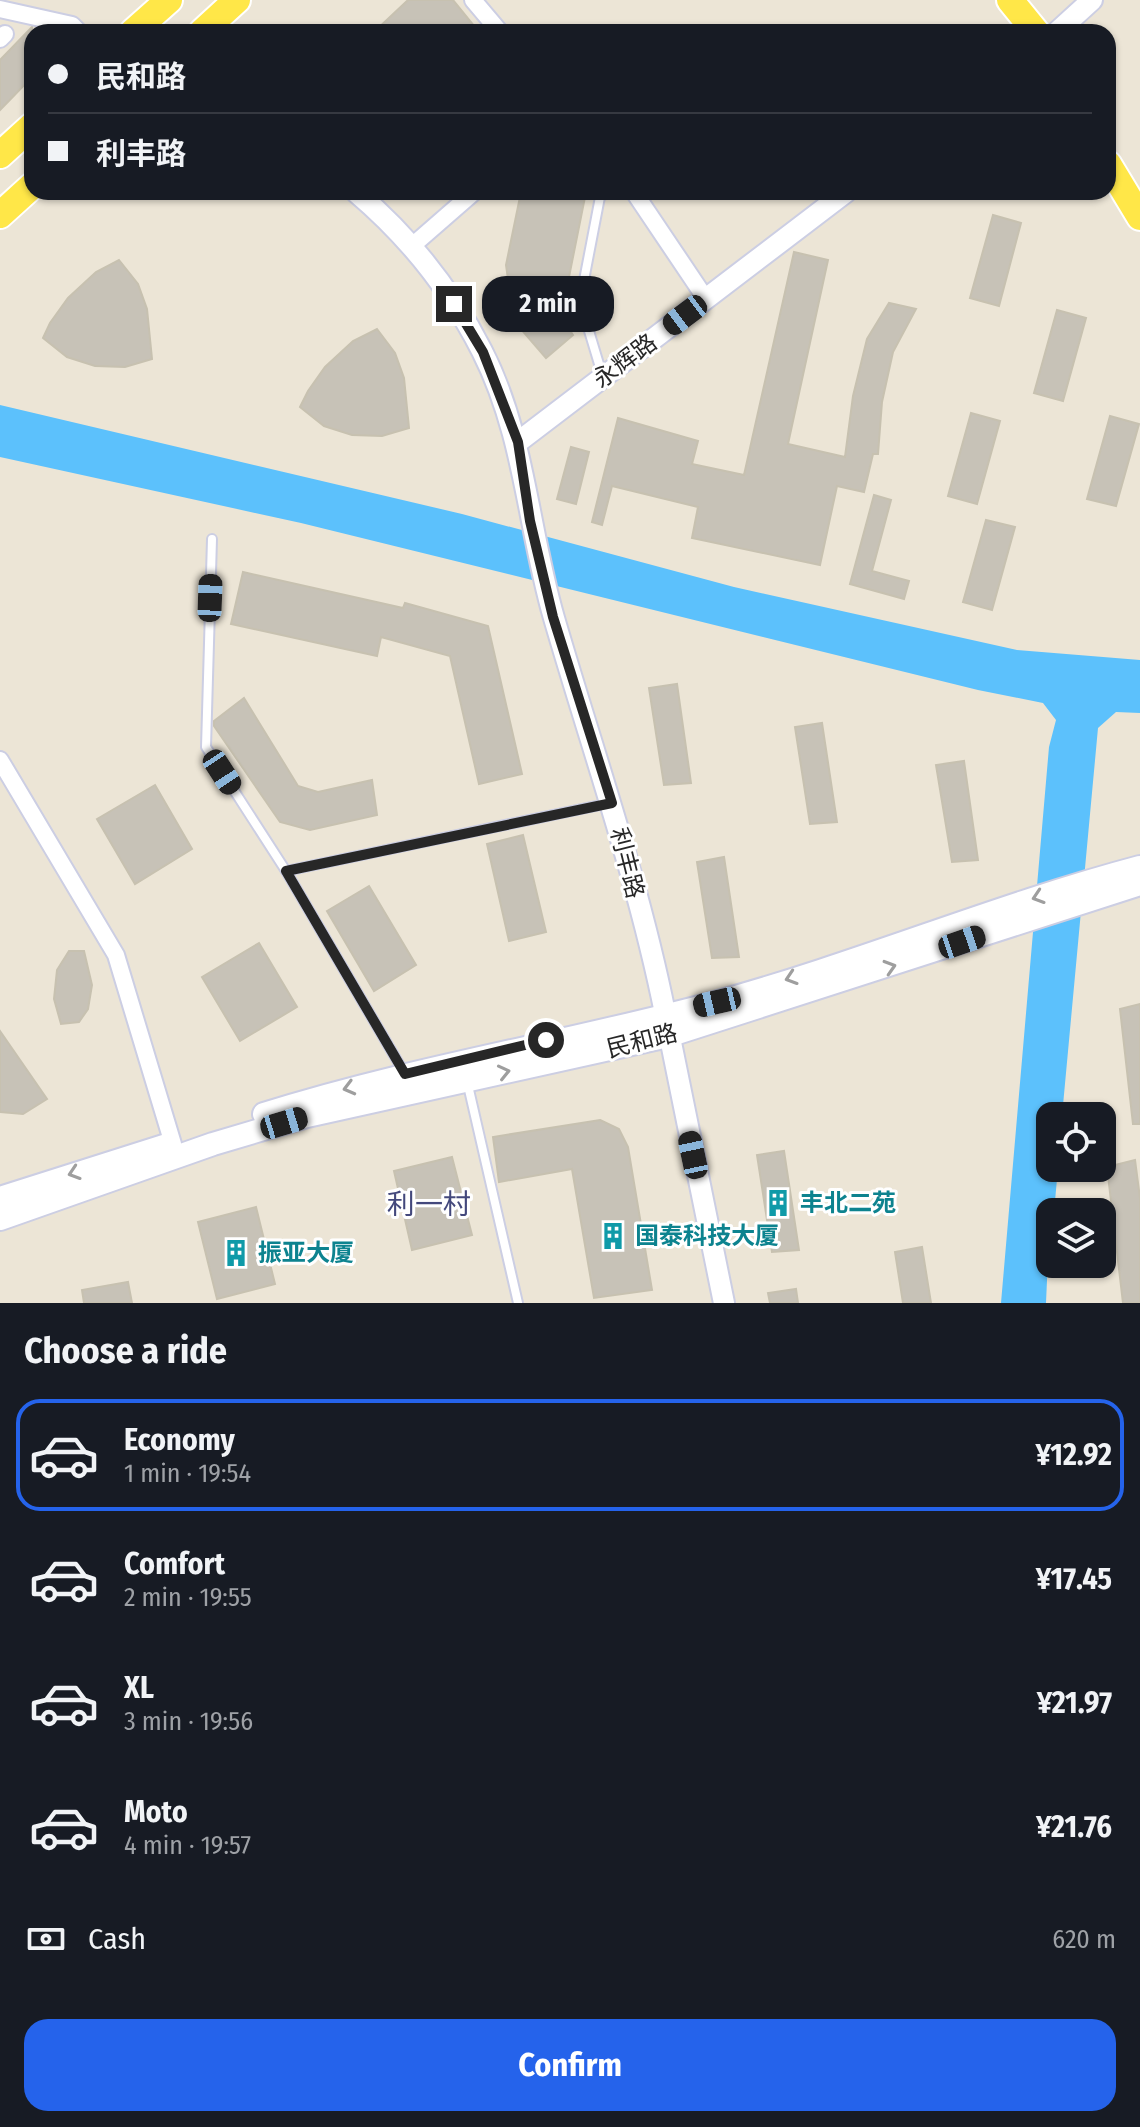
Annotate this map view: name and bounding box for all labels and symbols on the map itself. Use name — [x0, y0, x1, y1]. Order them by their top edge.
callout: 2 min — [482, 276, 614, 332]
route end — [436, 286, 472, 322]
car — [659, 291, 711, 339]
street label: 永辉路 — [588, 328, 662, 394]
car — [197, 574, 223, 622]
car — [199, 745, 245, 799]
street label: 利丰路 — [605, 825, 649, 901]
one-way arrow — [1032, 888, 1046, 904]
car — [935, 923, 989, 961]
one-way arrow — [882, 960, 896, 976]
one-way arrow — [785, 969, 799, 985]
car — [691, 985, 743, 1019]
street label: 民和路 — [604, 1019, 680, 1063]
route start — [528, 1022, 564, 1058]
one-way arrow — [497, 1064, 511, 1081]
one-way arrow — [343, 1078, 356, 1095]
car — [258, 1105, 310, 1141]
car — [676, 1129, 710, 1181]
one-way arrow — [68, 1164, 82, 1180]
district label: 利一村 — [387, 1188, 471, 1221]
building icon: 丰北二苑 — [763, 1188, 793, 1218]
place label: 丰北二苑 — [800, 1189, 896, 1217]
building icon: 国泰科技大厦 — [598, 1221, 628, 1251]
place label: 国泰科技大厦 — [635, 1222, 779, 1250]
building icon: 振亚大厦 — [221, 1238, 251, 1268]
place label: 振亚大厦 — [258, 1239, 354, 1267]

